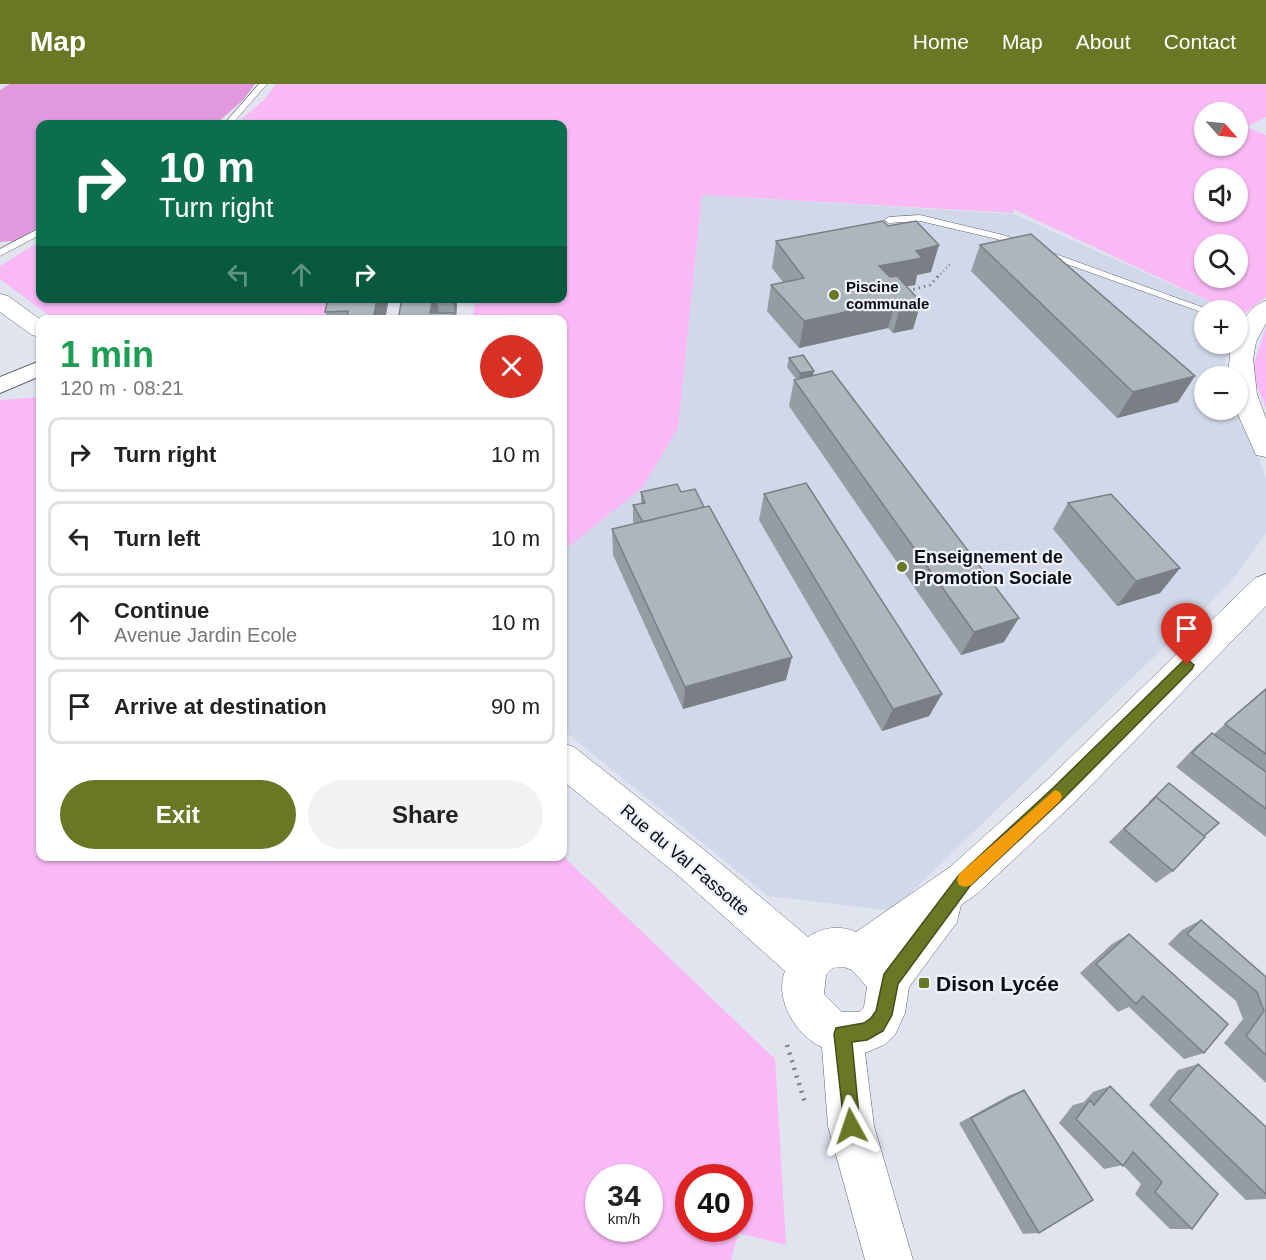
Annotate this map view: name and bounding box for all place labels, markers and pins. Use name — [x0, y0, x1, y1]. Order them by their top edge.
place label: Piscine communale — [846, 278, 929, 312]
marker: Piscine communale — [827, 288, 841, 302]
place label: Enseignement de Promotion Sociale — [914, 547, 1072, 588]
marker: Enseignement de Promotion Sociale — [895, 560, 909, 574]
pin — [1161, 603, 1212, 665]
place label: Dison Lycée — [936, 972, 1059, 995]
marker: Dison Lycée — [917, 976, 931, 990]

